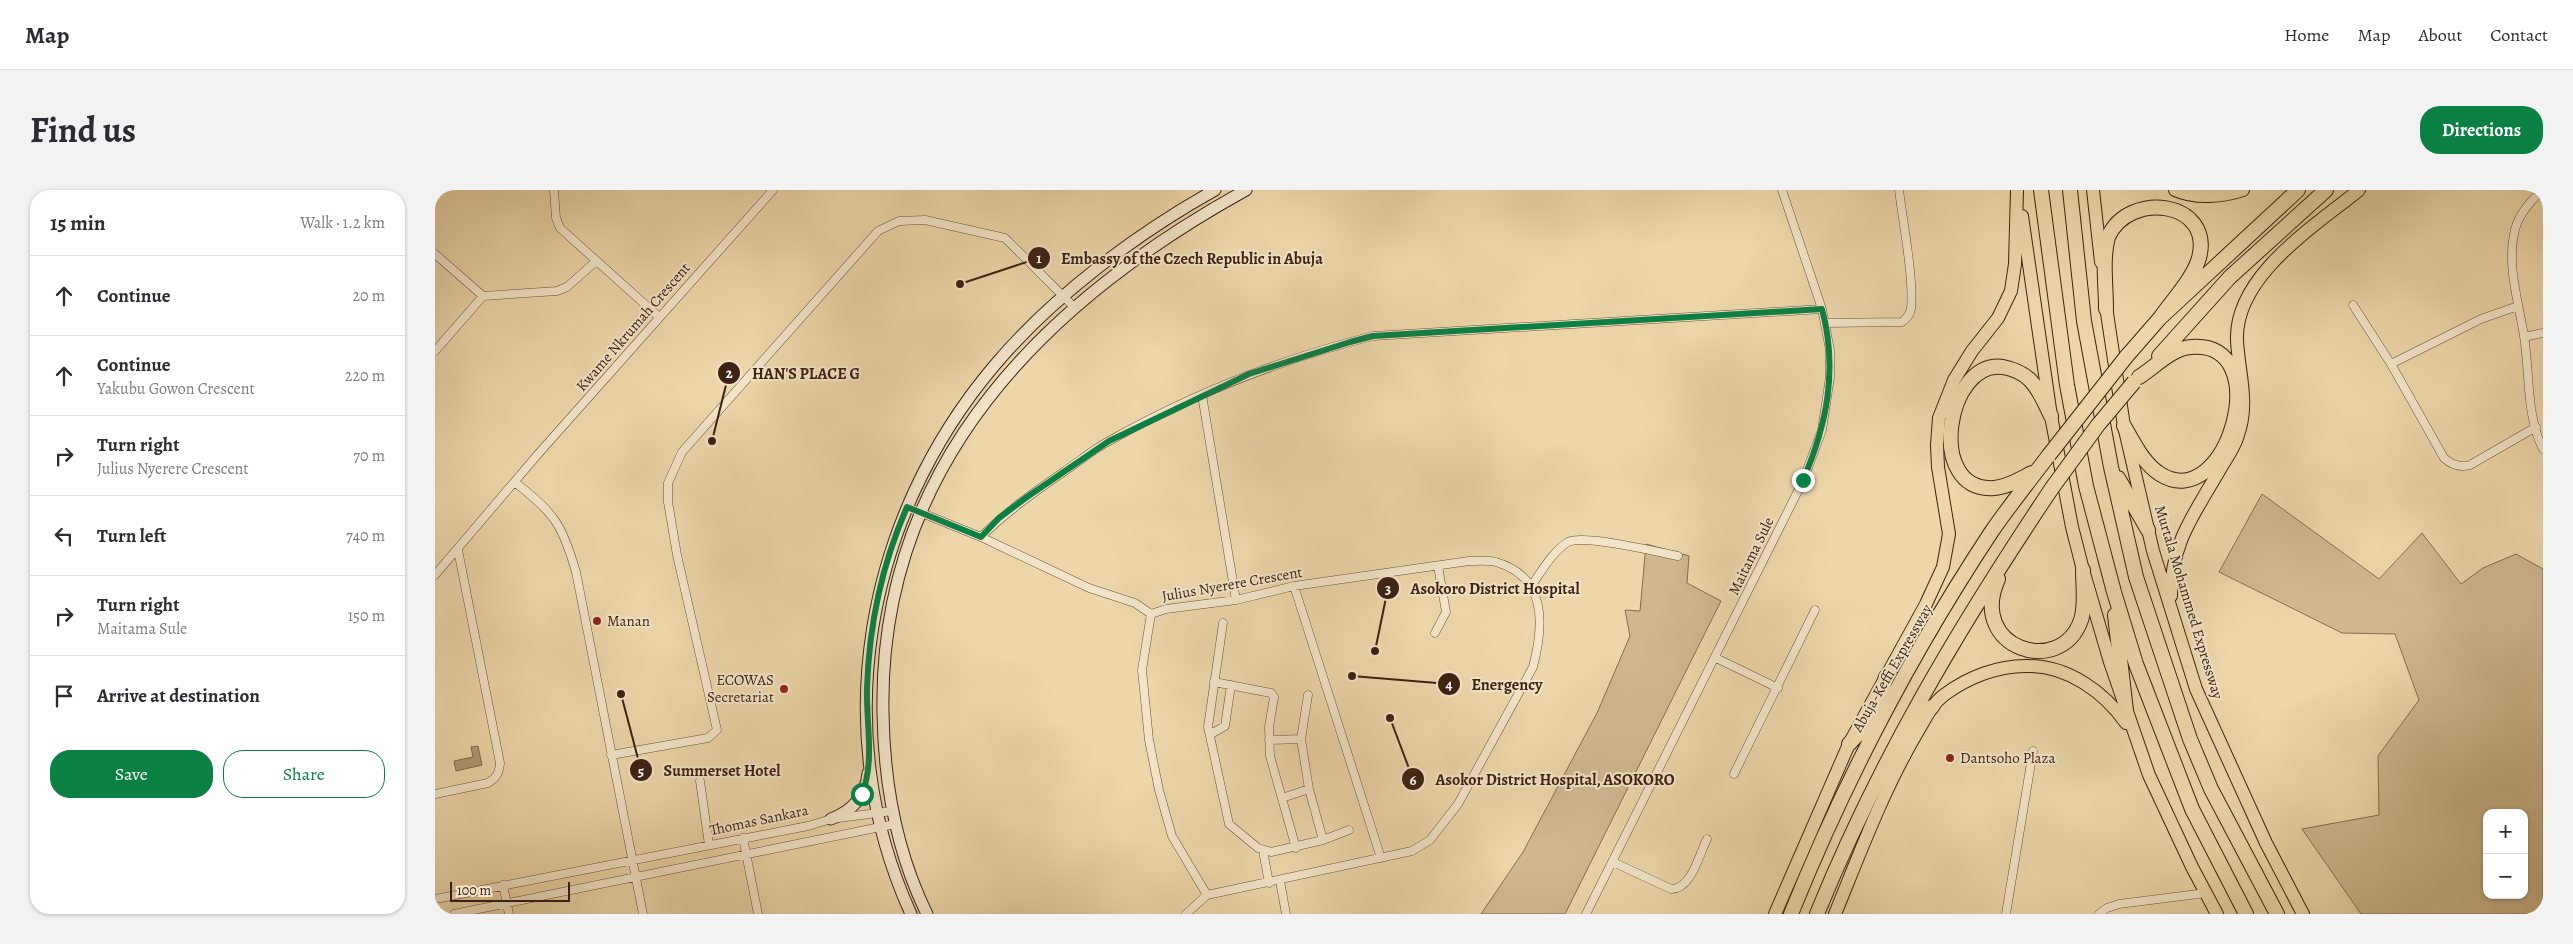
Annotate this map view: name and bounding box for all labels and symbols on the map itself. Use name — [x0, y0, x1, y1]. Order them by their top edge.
callout: Embassy of the Czech Republic in Abuja — [1026, 243, 1333, 274]
text: 1 — [1036, 248, 1042, 268]
text: Embassy of the Czech Republic in Abuja — [1061, 248, 1323, 270]
street label: Kwame Nkrumah Crescent — [571, 258, 695, 396]
callout: HAN'S PLACE G — [717, 358, 870, 389]
text: 2 — [725, 363, 733, 383]
text: HAN'S PLACE G — [752, 363, 860, 385]
route end — [1792, 469, 1815, 492]
street label: Murtala Mohammed Expressway — [2150, 503, 2228, 702]
street label: Maitama Sule — [1723, 513, 1779, 598]
street label: Julius Nyerere Crescent — [1160, 562, 1304, 606]
callout: Asokoro District Hospital — [1375, 573, 1589, 604]
text: Asokoro District Hospital — [1409, 578, 1580, 600]
text: 3 — [1385, 579, 1391, 599]
street label: Abuja-Keffi Expressway — [1847, 600, 1937, 736]
place label: Manan — [607, 611, 650, 631]
marker: Manan — [591, 615, 603, 627]
callout: Energency — [1437, 669, 1553, 700]
place label: ECOWAS Secretariat — [707, 670, 774, 707]
text: 4 — [1445, 674, 1453, 694]
text: Energency — [1472, 674, 1543, 696]
marker: ECOWAS Secretariat — [778, 683, 790, 695]
place label: Dantsoho Plaza — [1960, 748, 2055, 768]
marker: Dantsoho Plaza — [1944, 752, 1956, 764]
callout: Summerset Hotel — [628, 755, 790, 786]
text: Summerset Hotel — [664, 760, 781, 782]
text: 5 — [638, 761, 644, 781]
callout: Asokor District Hospital, ASOKORO — [1401, 764, 1685, 795]
text: Asokor District Hospital, ASOKORO — [1434, 769, 1675, 791]
text: 6 — [1409, 770, 1417, 790]
route start — [851, 783, 874, 806]
street label: Thomas Sankara — [708, 800, 810, 840]
scale bar — [450, 879, 570, 902]

